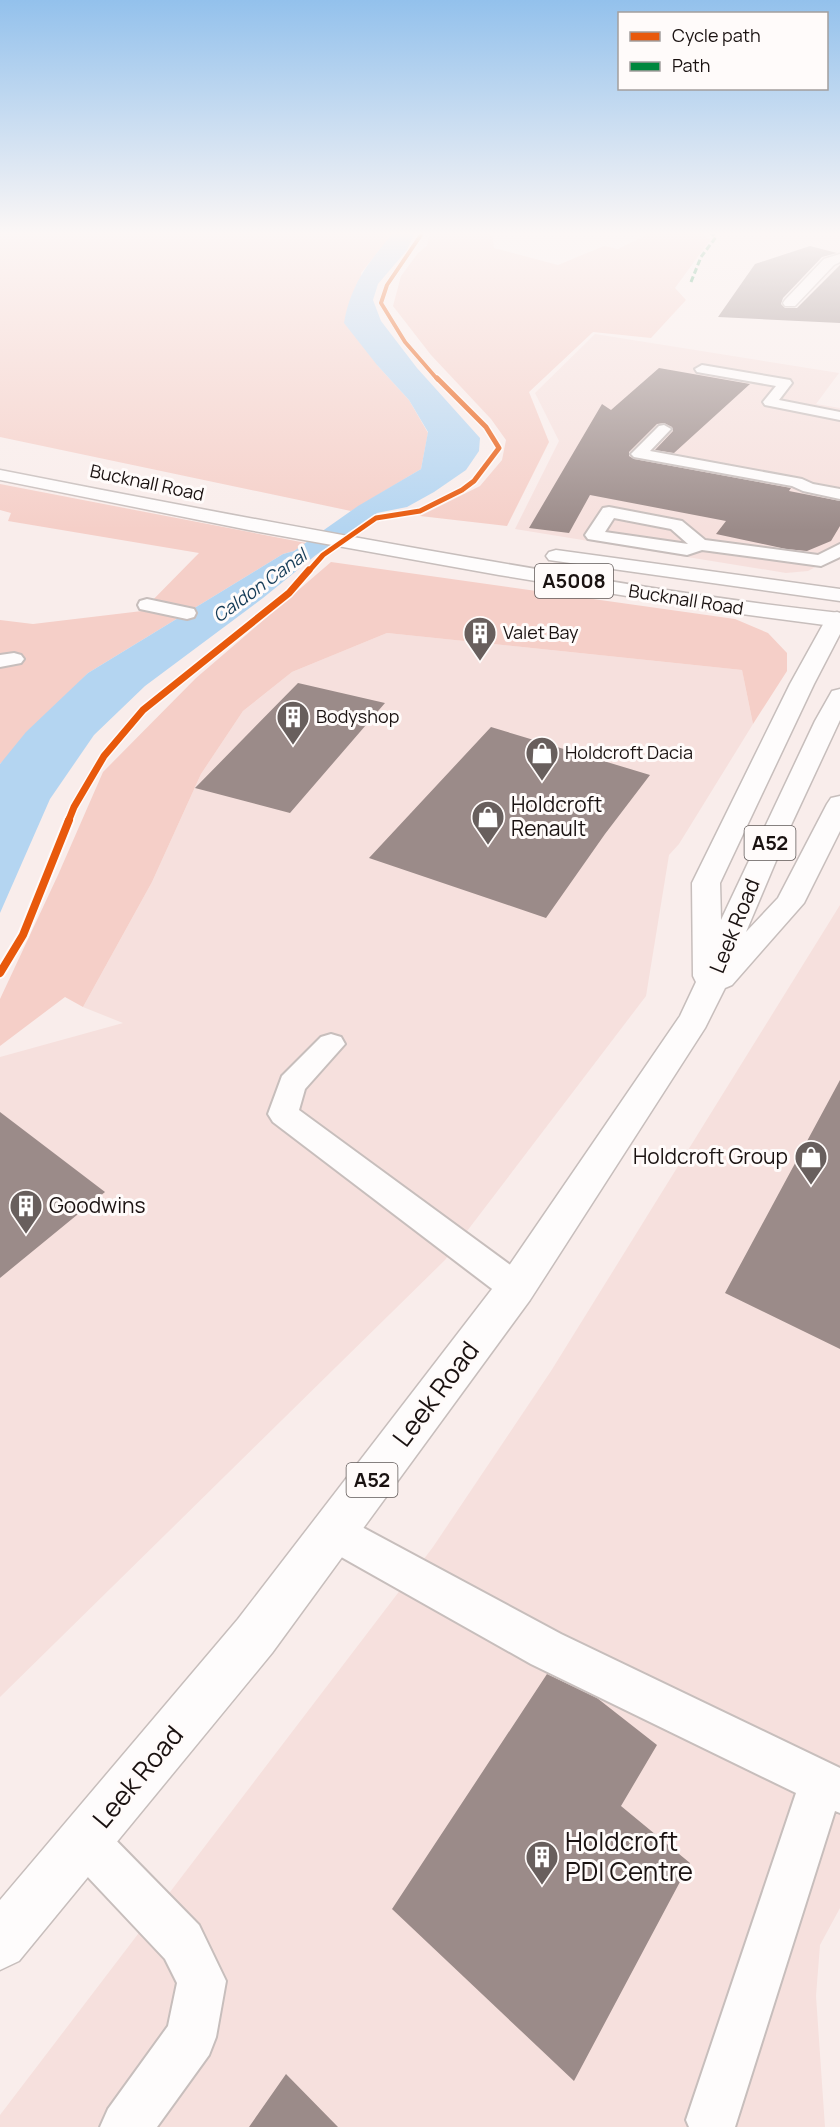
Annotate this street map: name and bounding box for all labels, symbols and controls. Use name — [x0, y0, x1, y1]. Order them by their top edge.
legend — [618, 12, 828, 90]
text: Cycle path — [672, 23, 761, 47]
text: Path — [672, 53, 710, 77]
street label: Bucknall Road — [88, 458, 206, 506]
water label: Caldon Canal — [208, 541, 313, 627]
road number: A5008 — [535, 564, 613, 598]
street label: Bucknall Road — [627, 578, 745, 620]
building icon: Valet Bay — [462, 615, 498, 662]
place label: Valet Bay — [503, 620, 579, 644]
building icon: Bodyshop — [275, 699, 311, 746]
place label: Bodyshop — [316, 704, 399, 728]
shop icon: Holdcroft Dacia — [524, 735, 560, 782]
place label: Holdcroft Dacia — [565, 740, 693, 764]
place label: Holdcroft Renault — [511, 790, 602, 842]
shop icon: Holdcroft Renault — [470, 799, 506, 846]
road number: A52 — [744, 826, 796, 860]
street label: Leek Road — [702, 874, 766, 977]
shop icon: Holdcroft Group — [793, 1139, 829, 1186]
place label: Holdcroft Group — [633, 1142, 788, 1170]
building icon: Goodwins — [8, 1188, 44, 1235]
place label: Goodwins — [49, 1191, 146, 1219]
street label: Leek Road — [384, 1333, 487, 1454]
road number: A52 — [346, 1463, 398, 1497]
street label: Leek Road — [84, 1718, 191, 1835]
place label: Holdcroft PDI Centre — [565, 1823, 693, 1889]
building icon: Holdcroft PDI Centre — [524, 1839, 560, 1886]

